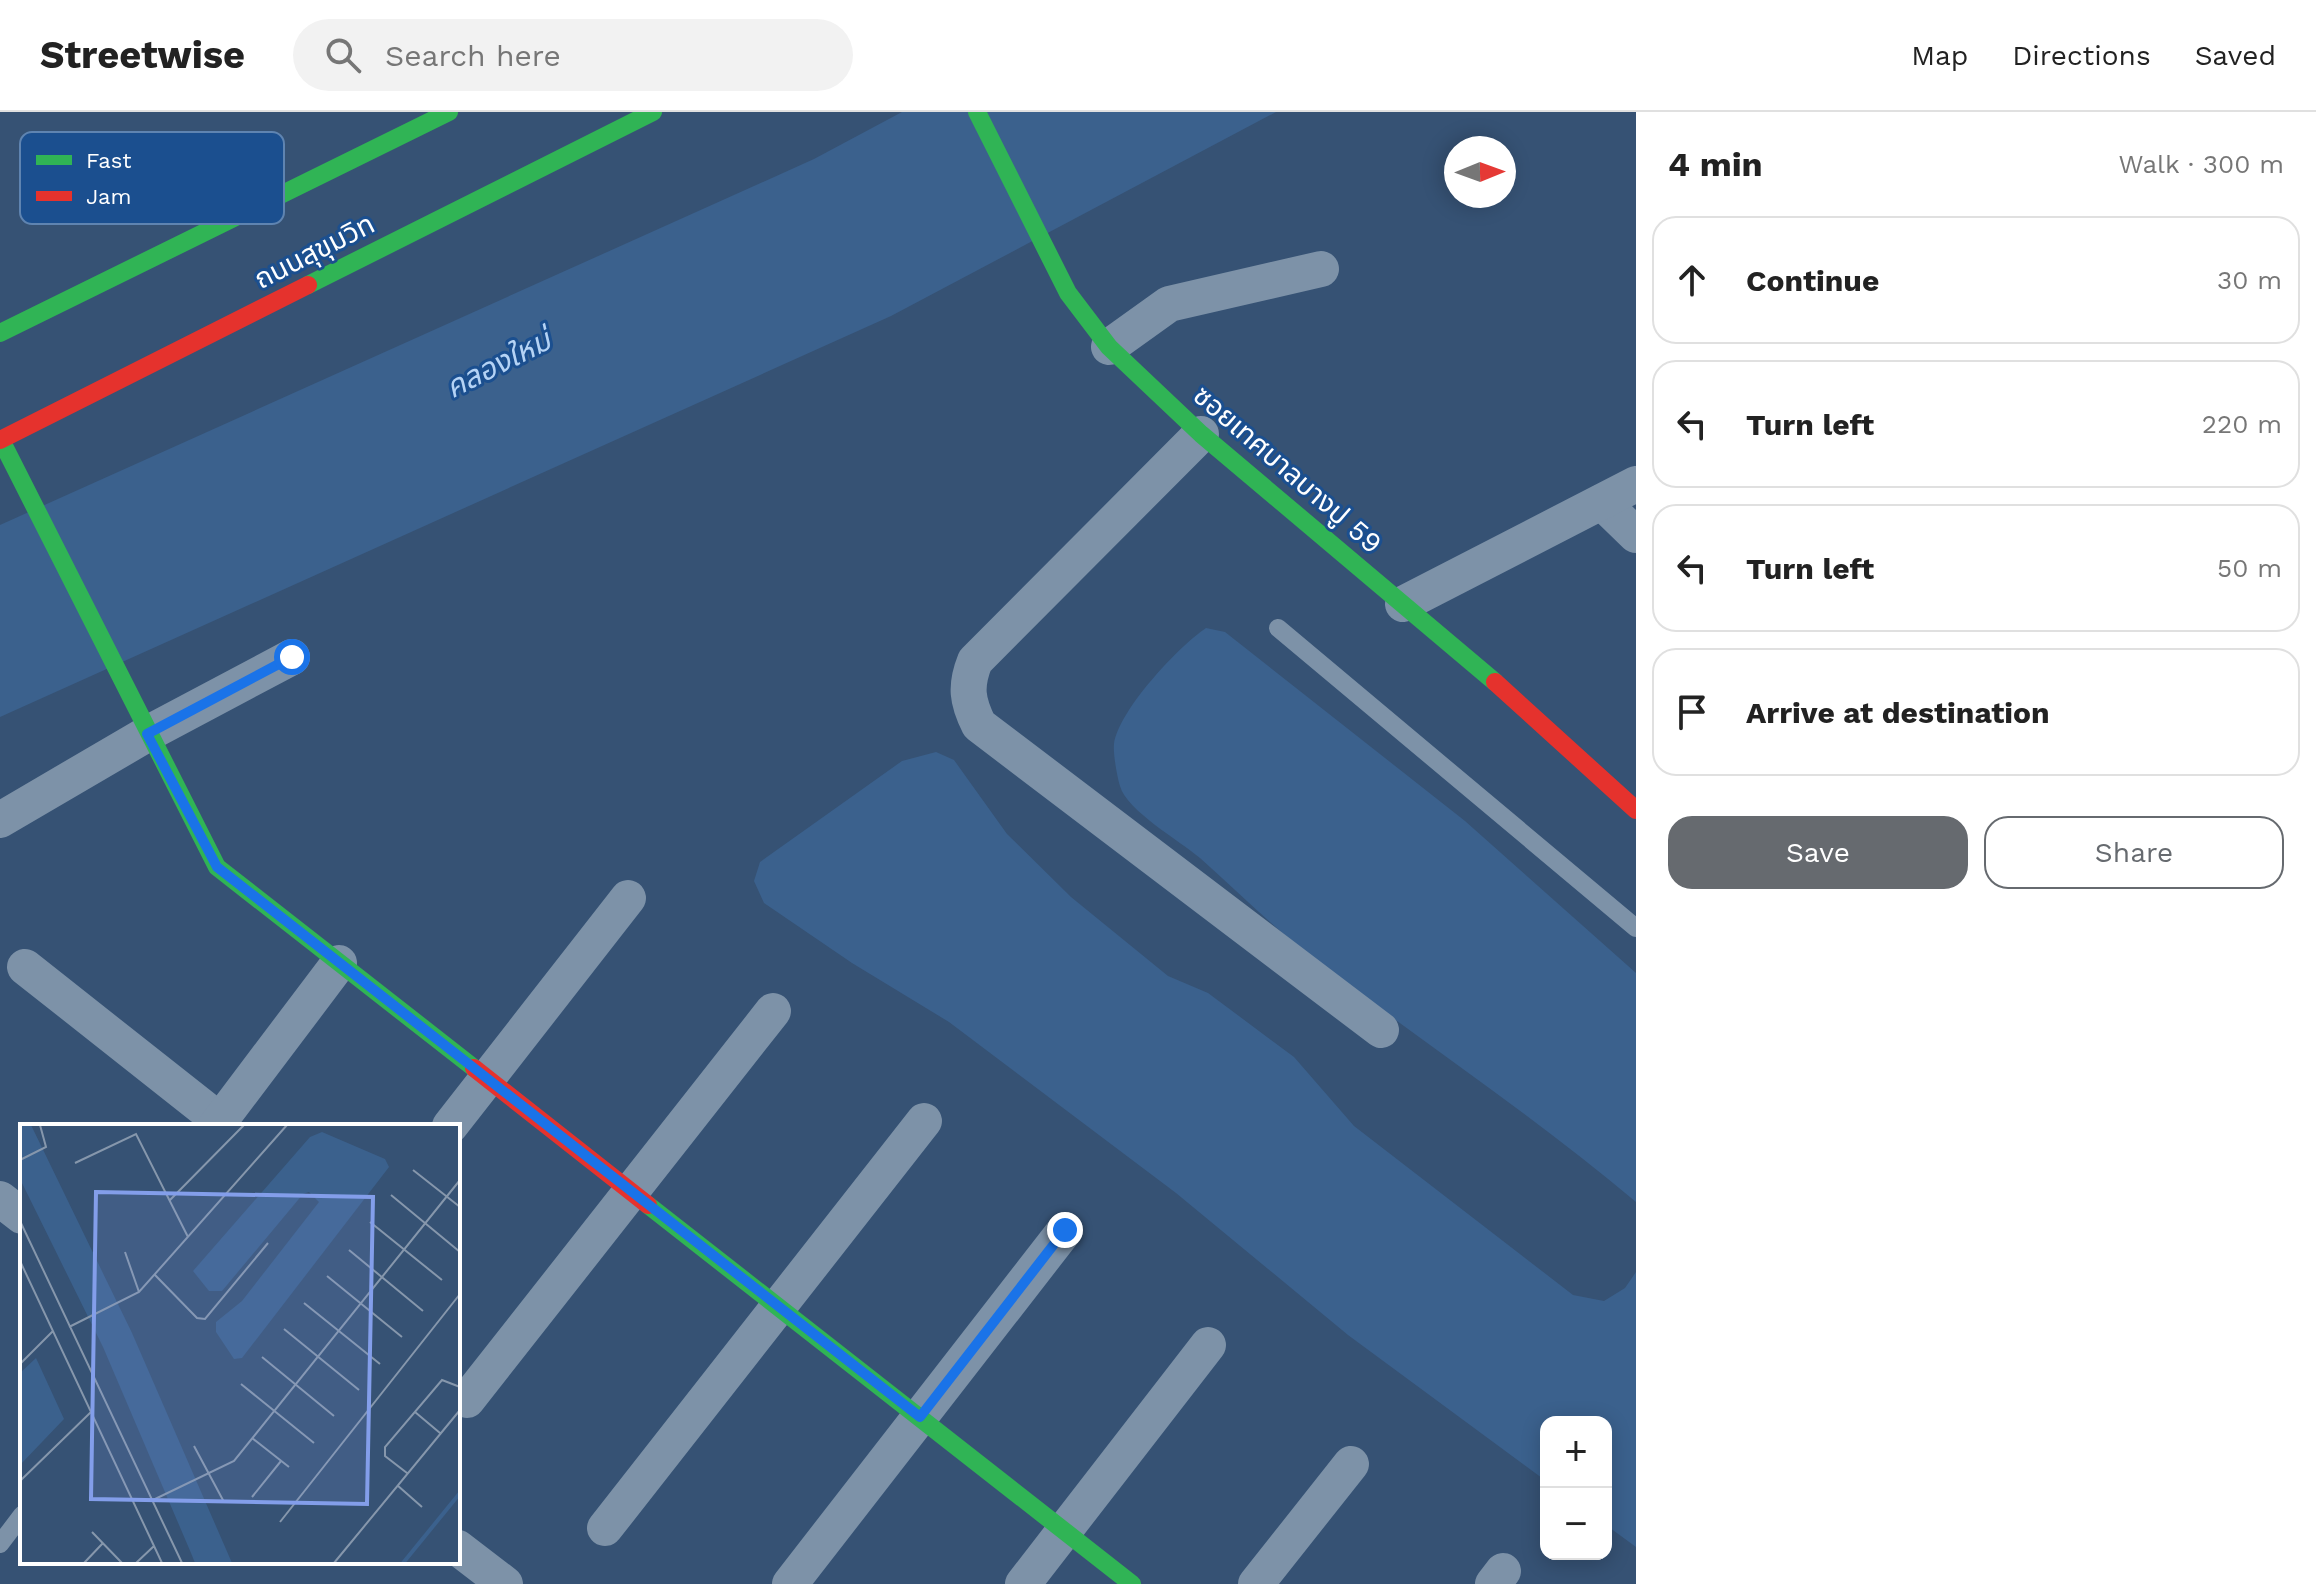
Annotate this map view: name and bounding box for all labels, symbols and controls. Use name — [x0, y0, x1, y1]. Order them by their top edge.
search box — [293, 19, 853, 91]
text: Streetwise — [40, 33, 245, 77]
icon: search — [321, 33, 365, 77]
text: Search here — [385, 38, 561, 73]
text: Map — [1911, 39, 1968, 72]
text: Directions — [2012, 39, 2151, 72]
text: Saved — [2195, 39, 2276, 72]
legend — [20, 132, 284, 224]
north arrow — [1444, 136, 1516, 208]
text: 4 min — [1668, 144, 1763, 184]
text: Fast — [86, 148, 132, 173]
text: Walk · 300 m — [2118, 149, 2284, 179]
text: Jam — [86, 184, 131, 209]
street label: ถนนสุขุมวิท — [249, 207, 380, 296]
icon: ahead — [1670, 258, 1714, 302]
text: Continue — [1746, 263, 1879, 298]
text: 30 m — [2217, 265, 2282, 295]
water label: คลองใหม่ — [439, 320, 560, 405]
street label: ซอยเทศบาลบางปู 59 — [1186, 379, 1389, 561]
icon: left — [1670, 402, 1714, 446]
text: Turn left — [1746, 407, 1874, 442]
text: 220 m — [2202, 409, 2282, 439]
icon: left — [1670, 546, 1714, 590]
text: Turn left — [1746, 551, 1874, 586]
text: 50 m — [2217, 553, 2282, 583]
route start — [274, 639, 310, 675]
icon: arrive — [1670, 690, 1714, 734]
text: Arrive at destination — [1746, 695, 2050, 730]
button: Save — [1668, 816, 1968, 889]
button: Share — [1984, 816, 2284, 889]
inset map — [20, 1124, 460, 1564]
route end — [1047, 1212, 1083, 1248]
map controls — [1540, 1416, 1612, 1560]
button: + — [1540, 1416, 1612, 1488]
button: − — [1540, 1488, 1612, 1560]

